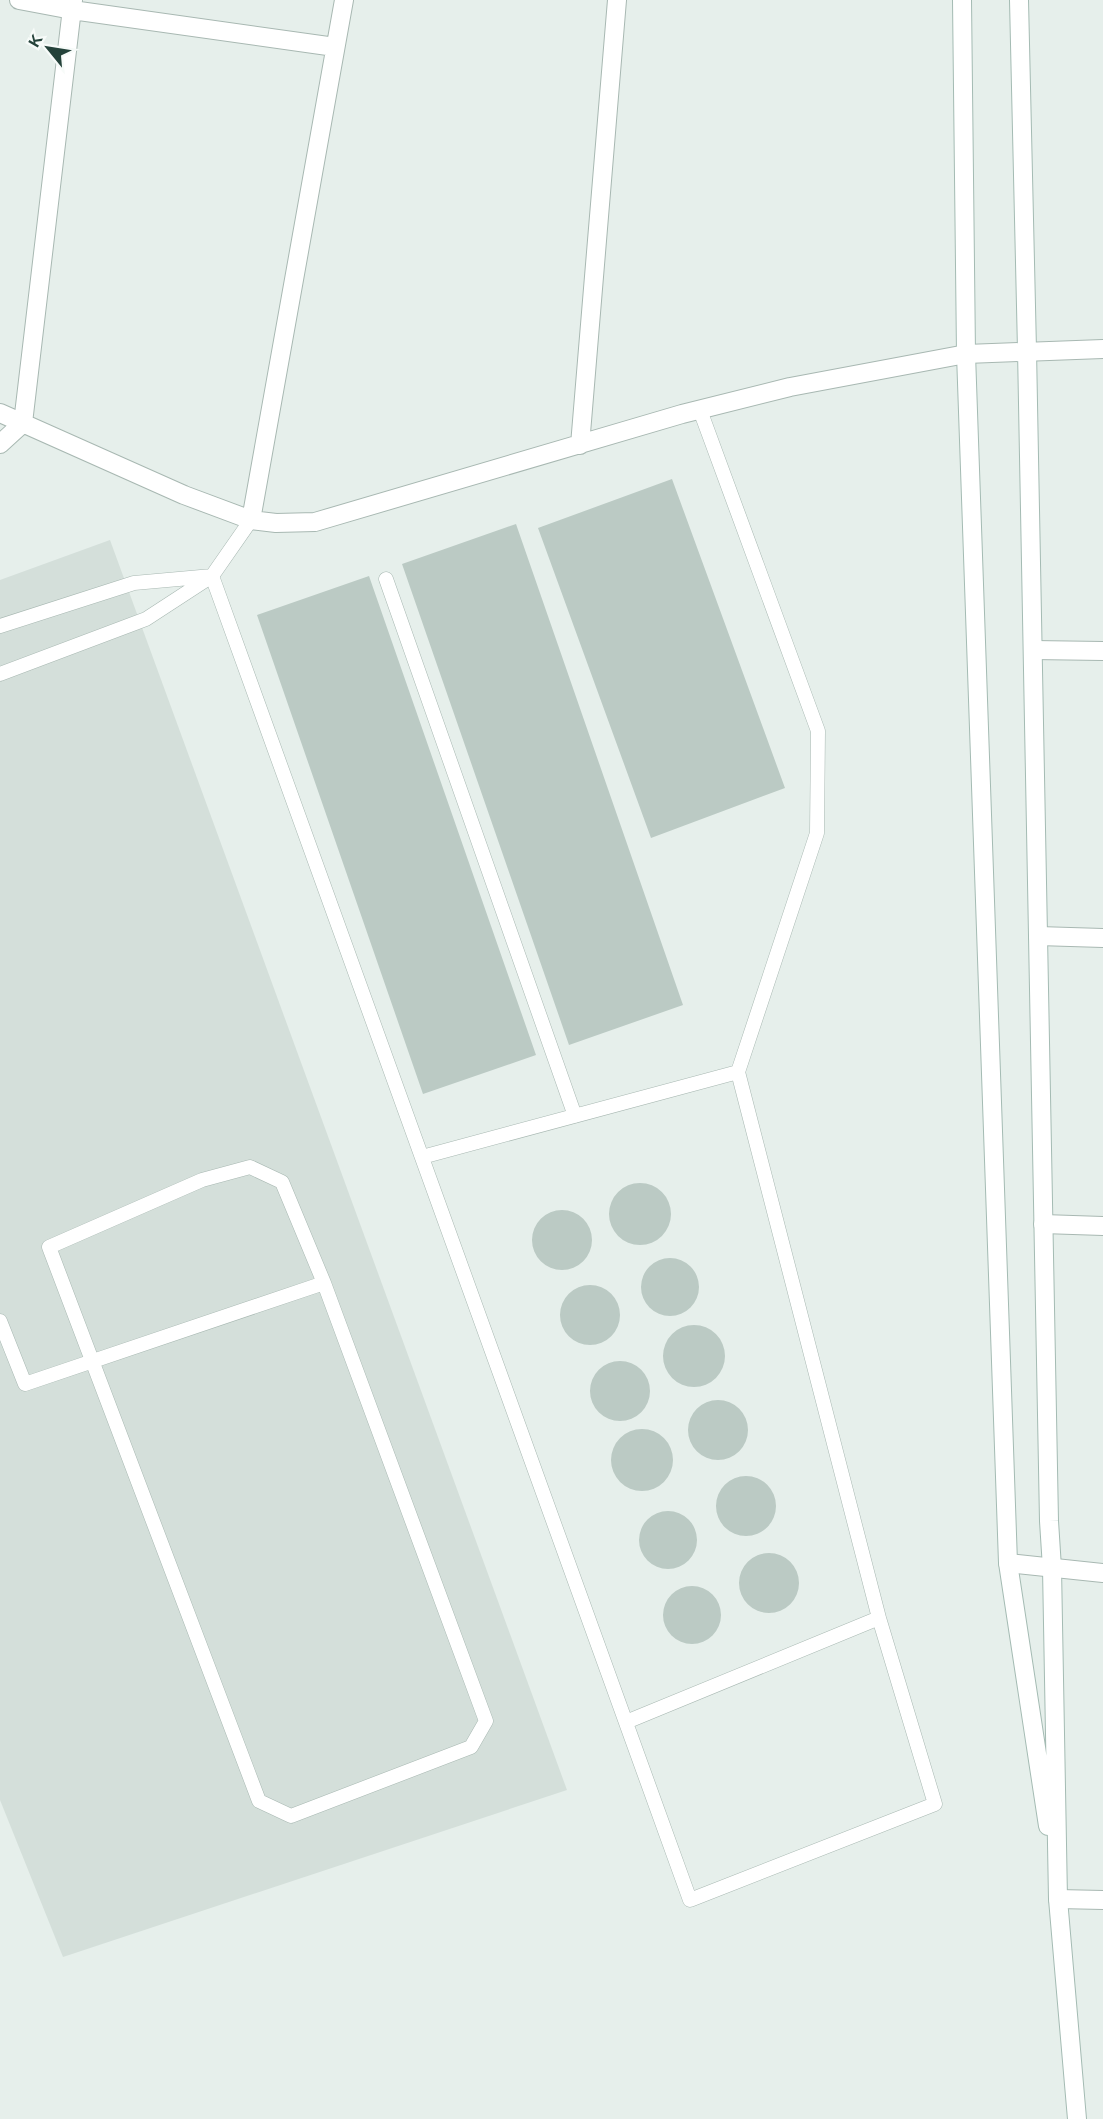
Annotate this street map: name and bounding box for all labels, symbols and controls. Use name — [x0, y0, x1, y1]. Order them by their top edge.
north arrow — [18, 18, 78, 78]
text: K — [25, 31, 46, 50]

